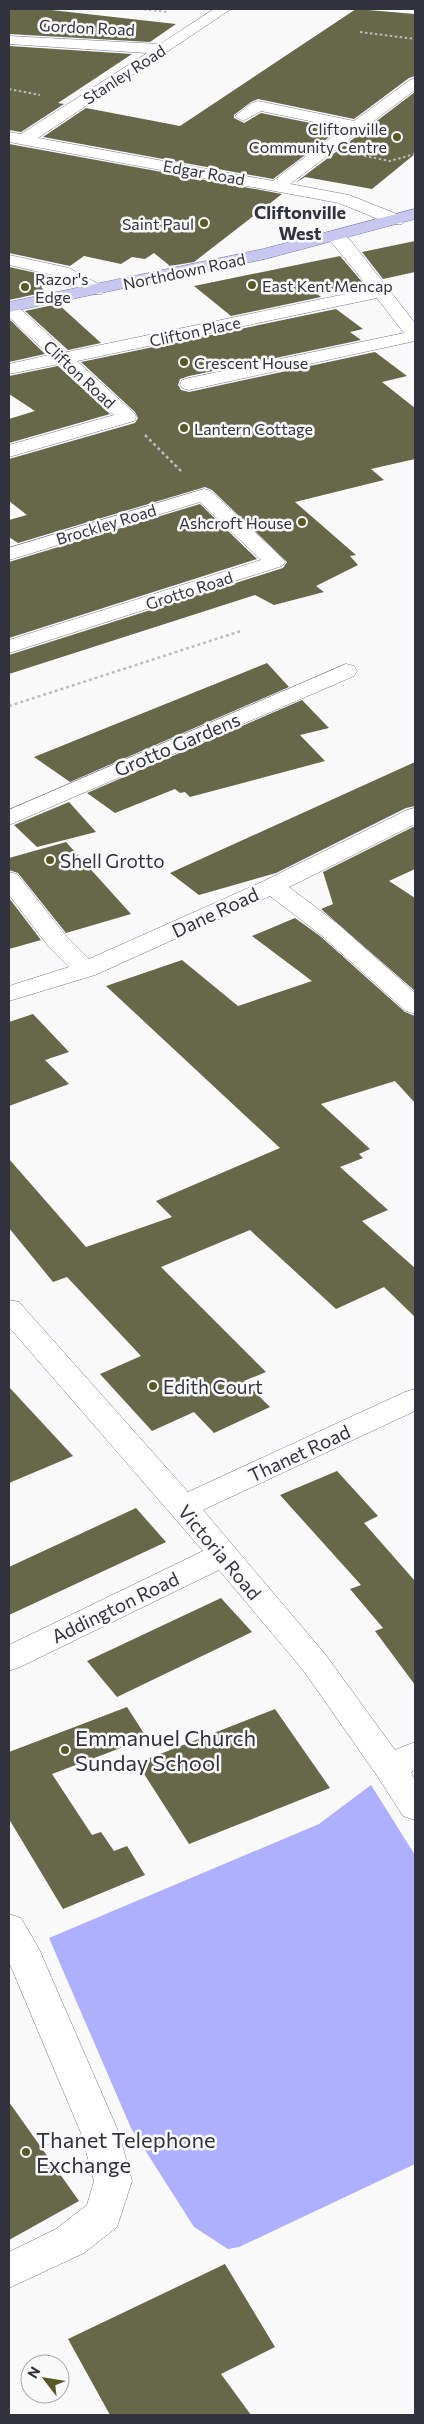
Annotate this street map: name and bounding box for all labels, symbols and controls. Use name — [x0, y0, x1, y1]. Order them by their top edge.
street label: Gordon Road — [39, 15, 135, 39]
street label: Stanley Road — [79, 40, 169, 108]
place label: Cliftonville Community Centre — [249, 119, 387, 156]
marker: Cliftonville Community Centre — [391, 131, 403, 143]
street label: Edgar Road — [162, 155, 246, 189]
district label: Cliftonville West — [254, 201, 346, 244]
place label: Saint Paul — [122, 214, 194, 233]
marker: Saint Paul — [198, 217, 210, 229]
street label: Northdown Road — [121, 249, 247, 293]
place label: Razor's Edge — [35, 269, 88, 306]
place label: East Kent Mencap — [262, 276, 393, 295]
marker: East Kent Mencap — [246, 279, 258, 291]
marker: Razor's Edge — [19, 281, 31, 293]
street label: Clifton Place — [148, 312, 242, 350]
street label: Clifton Road — [40, 336, 120, 412]
place label: Crescent House — [194, 353, 308, 372]
marker: Crescent House — [178, 356, 190, 368]
place label: Lantern Cottage — [194, 419, 313, 438]
marker: Lantern Cottage — [178, 422, 190, 434]
street label: Brockley Road — [54, 500, 158, 548]
place label: Ashcroft House — [179, 513, 292, 532]
marker: Ashcroft House — [296, 516, 308, 528]
street label: Grotto Road — [143, 567, 235, 613]
street label: Grotto Gardens — [111, 707, 243, 781]
place label: Shell Grotto — [60, 849, 165, 872]
marker: Shell Grotto — [44, 854, 56, 866]
street label: Dane Road — [168, 882, 262, 942]
place label: Edith Court — [163, 1375, 263, 1398]
marker: Edith Court — [147, 1380, 159, 1392]
street label: Thanet Road — [244, 1419, 354, 1487]
street label: Victoria Road — [174, 1500, 266, 1604]
street label: Addington Road — [48, 1566, 182, 1648]
place label: Emmanuel Church Sunday School — [75, 1724, 256, 1776]
marker: Emmanuel Church Sunday School — [59, 1744, 71, 1756]
place label: Thanet Telephone Exchange — [36, 2126, 216, 2178]
marker: Thanet Telephone Exchange — [20, 2146, 32, 2158]
north arrow — [20, 2354, 70, 2404]
text: N — [23, 2363, 43, 2381]

